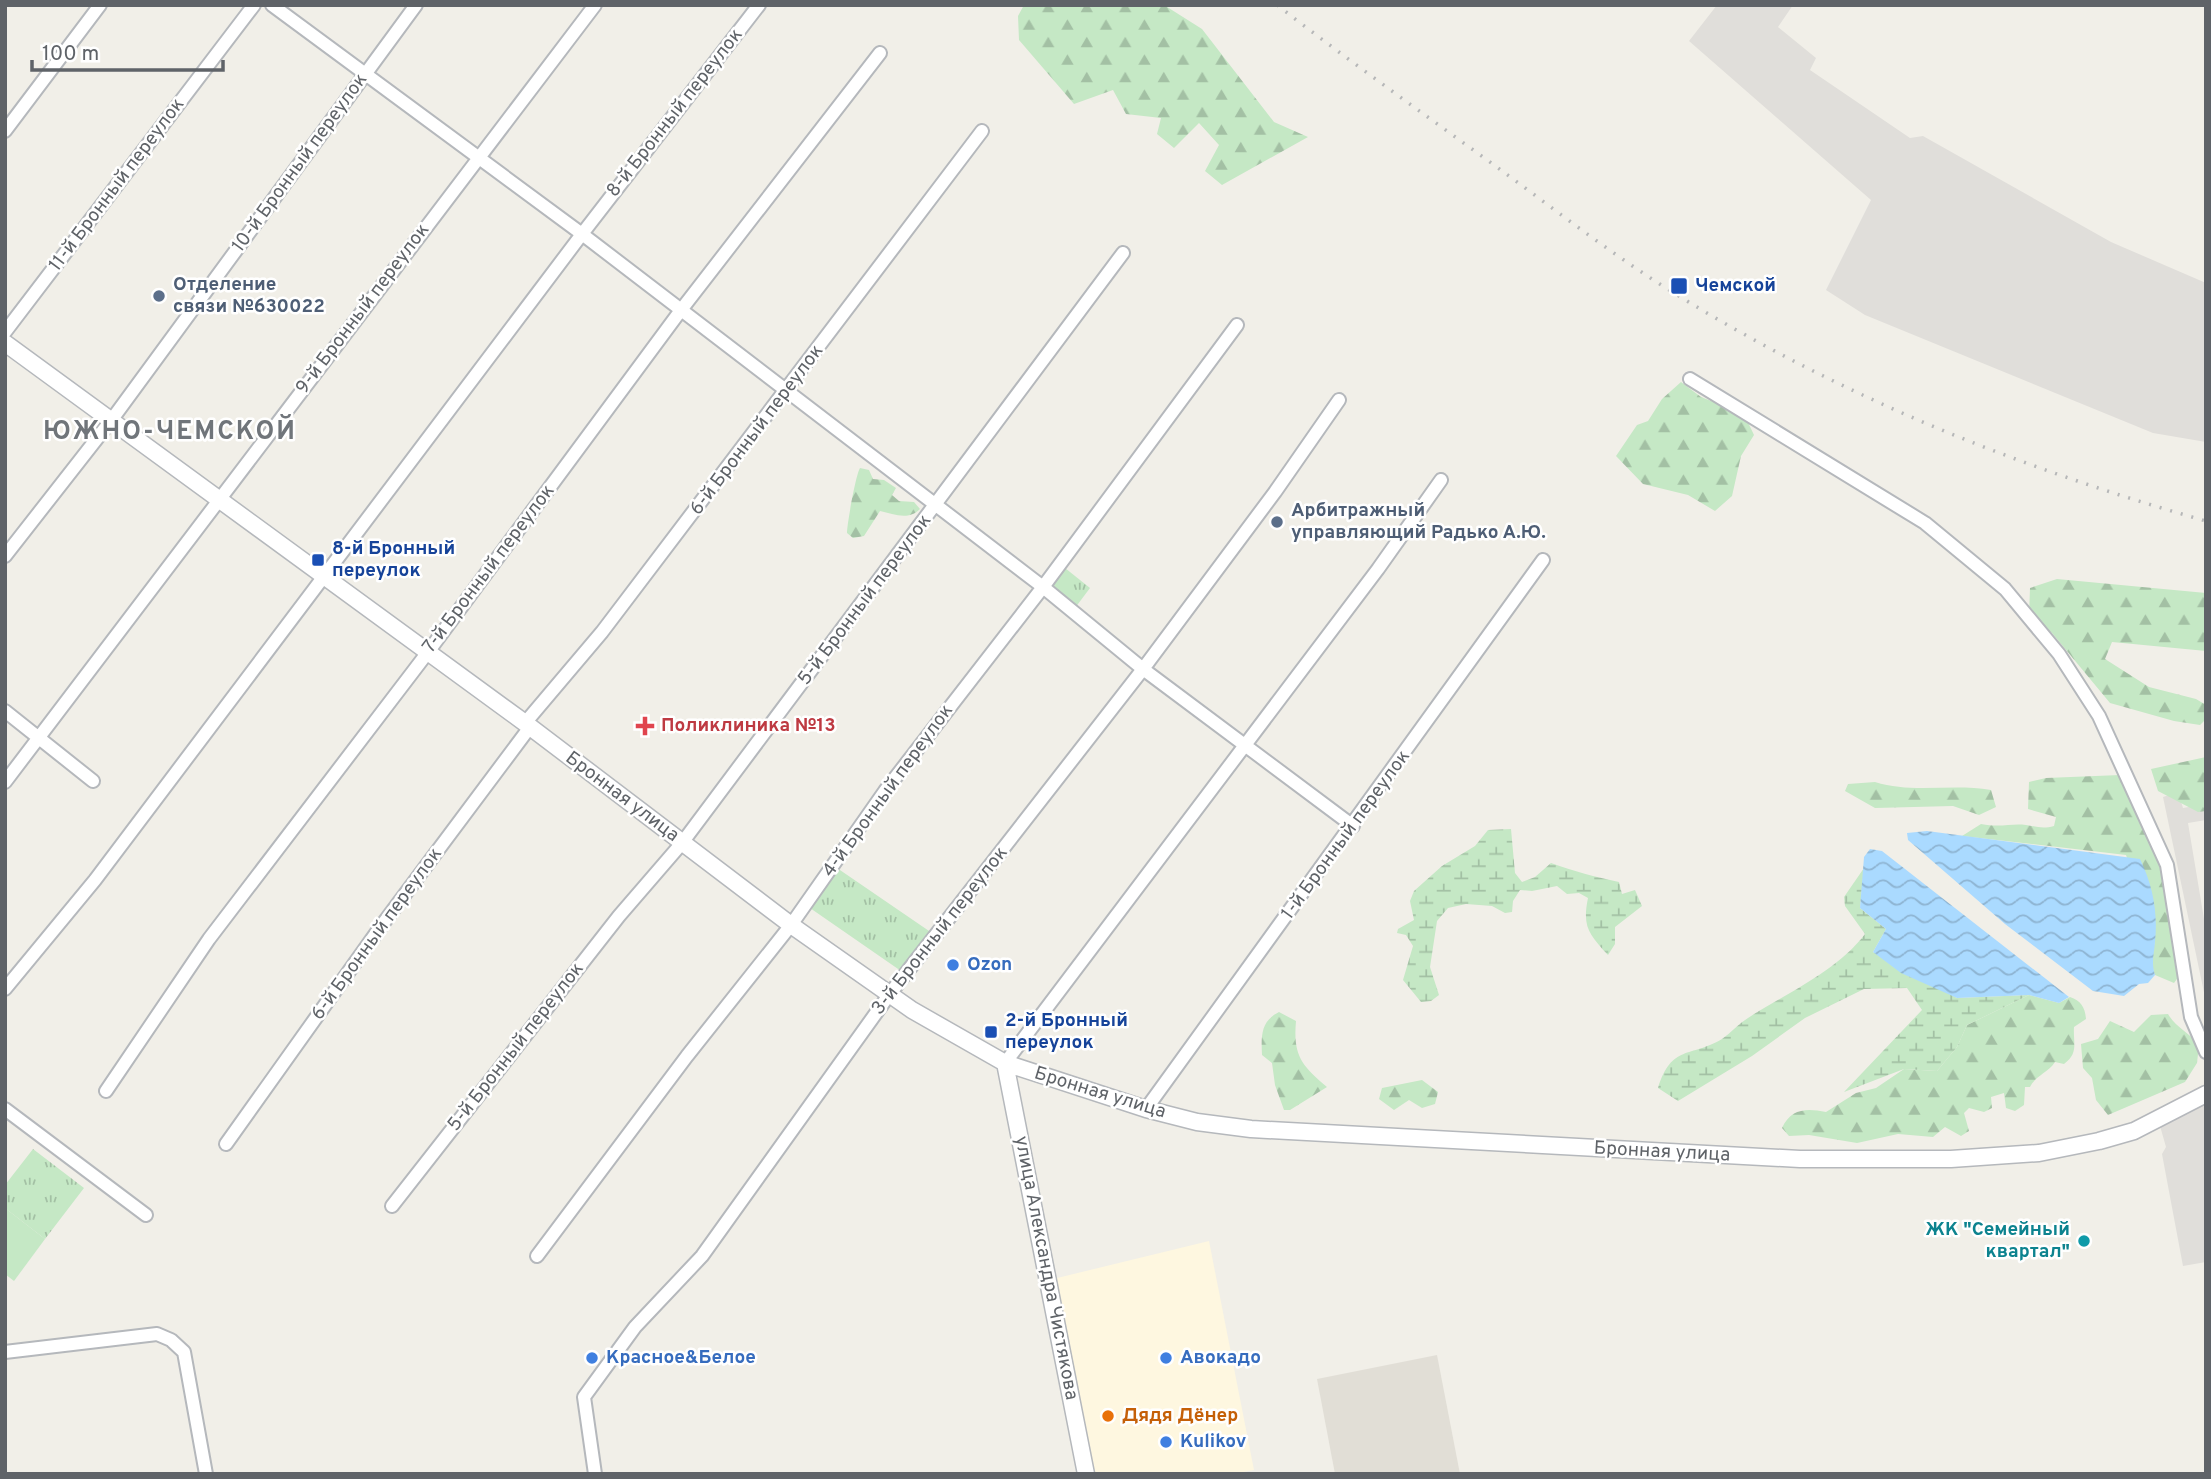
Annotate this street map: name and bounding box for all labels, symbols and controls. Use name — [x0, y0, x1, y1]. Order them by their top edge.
street label: 8-й Бронный переулок — [602, 24, 748, 202]
scale bar — [32, 28, 222, 72]
text: 100 m — [42, 41, 99, 68]
street label: 10-й Бронный переулок — [227, 69, 373, 257]
street label: 11-й Бронный переулок — [44, 93, 190, 277]
street label: 9-й Бронный переулок — [291, 219, 435, 399]
place label: Отделение связи №630022 — [173, 273, 325, 319]
place label: Чемской — [1695, 274, 1776, 298]
marker: Чемской — [1669, 276, 1689, 296]
marker: Отделение связи №630022 — [151, 288, 167, 304]
street label: 6-й Бронный переулок — [685, 340, 829, 520]
district label: ЮЖНО-ЧЕМСКОЙ — [43, 414, 297, 449]
street label: 7-й Бронный переулок — [418, 480, 560, 658]
place label: Арбитражный управляющий Радько А.Ю. — [1291, 499, 1546, 545]
street label: 5-й Бронный переулок — [793, 510, 937, 690]
marker: Арбитражный управляющий Радько А.Ю. — [1269, 514, 1285, 530]
place label: 8-й Бронный переулок — [332, 537, 455, 583]
marker: 8-й Бронный переулок — [310, 552, 326, 568]
street label: 4-й Бронный переулок — [817, 700, 959, 882]
place label: Поликлиника №13 — [661, 714, 836, 738]
marker: Поликлиника №13 — [635, 716, 655, 736]
street label: 1-й Бронный переулок — [1276, 745, 1416, 925]
street label: Бронная улица — [560, 746, 684, 848]
street label: 3-й Бронный переулок — [867, 842, 1013, 1020]
street label: 6-й Бронный переулок — [306, 843, 448, 1025]
place label: Ozon — [967, 953, 1012, 977]
marker: Ozon — [945, 957, 961, 973]
street label: 5-й Бронный переулок — [443, 958, 590, 1136]
place label: 2-й Бронный переулок — [1005, 1009, 1128, 1055]
marker: 2-й Бронный переулок — [983, 1024, 999, 1040]
street label: Бронная улица — [1031, 1062, 1169, 1124]
street label: улица Александра Чистякова — [1009, 1134, 1083, 1402]
street label: Бронная улица — [1593, 1136, 1731, 1168]
place label: ЖК "Семейный квартал" — [1925, 1218, 2070, 1264]
marker: ЖК "Семейный квартал" — [2076, 1233, 2092, 1249]
place label: Красное&Белое — [606, 1346, 756, 1370]
place label: Авокадо — [1180, 1346, 1261, 1370]
marker: Красное&Белое — [584, 1350, 600, 1366]
marker: Авокадо — [1158, 1350, 1174, 1366]
place label: Дядя Дёнер — [1122, 1404, 1238, 1428]
marker: Дядя Дёнер — [1100, 1408, 1116, 1424]
place label: Kulikov — [1180, 1430, 1247, 1454]
marker: Kulikov — [1158, 1434, 1174, 1450]

